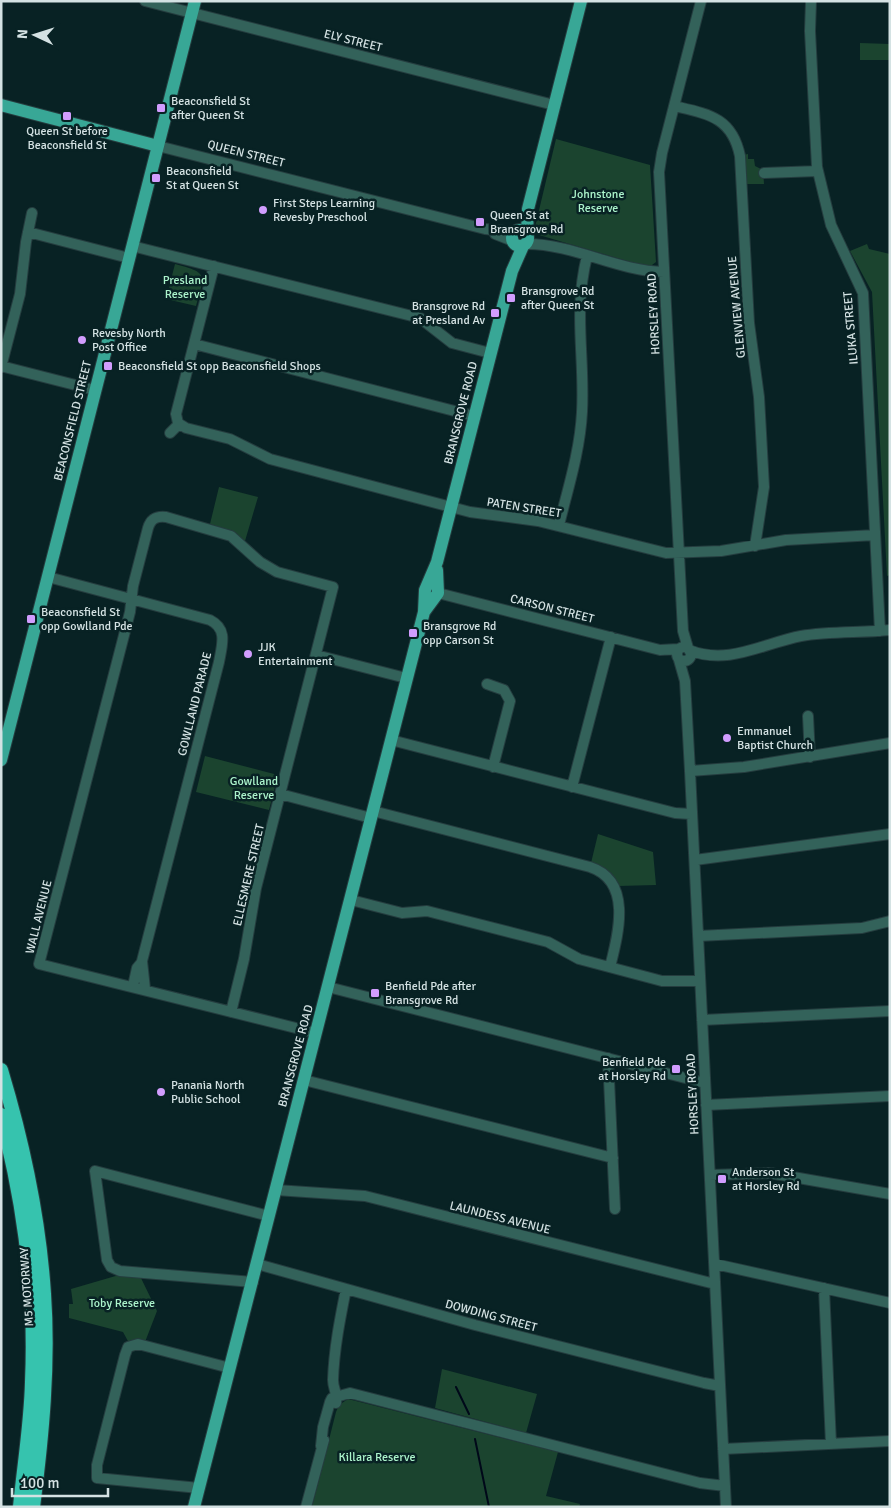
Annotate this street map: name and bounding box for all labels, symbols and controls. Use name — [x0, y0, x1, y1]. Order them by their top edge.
north arrow — [10, 10, 60, 60]
street label: ELY STREET — [322, 27, 384, 55]
text: N — [14, 29, 31, 40]
place label: Beaconsfield St after Queen St — [171, 94, 250, 123]
marker: Beaconsfield St after Queen St — [155, 102, 167, 114]
marker: Queen St before Beaconsfield St — [61, 110, 73, 122]
place label: Queen St before Beaconsfield St — [26, 124, 108, 153]
street label: QUEEN STREET — [206, 137, 286, 171]
place label: Beaconsfield St at Queen St — [166, 164, 239, 193]
marker: Beaconsfield St at Queen St — [150, 172, 162, 184]
park label: Johnstone Reserve — [572, 187, 624, 216]
place label: First Steps Learning Revesby Preschool — [273, 196, 375, 225]
marker: First Steps Learning Revesby Preschool — [257, 204, 269, 216]
place label: Queen St at Bransgrove Rd — [490, 208, 563, 237]
marker: Queen St at Bransgrove Rd — [474, 216, 486, 228]
street label: GLENVIEW AVENUE — [725, 255, 749, 359]
park label: Presland Reserve — [163, 273, 207, 302]
street label: HORSLEY ROAD — [644, 273, 664, 355]
place label: Bransgrove Rd after Queen St — [521, 284, 594, 313]
street label: ILUKA STREET — [840, 291, 862, 365]
marker: Bransgrove Rd after Queen St — [505, 292, 517, 304]
place label: Bransgrove Rd at Presland Av — [412, 299, 486, 328]
marker: Bransgrove Rd at Presland Av — [489, 307, 501, 319]
place label: Revesby North Post Office — [92, 326, 166, 355]
marker: Revesby North Post Office — [76, 334, 88, 346]
street label: BEACONSFIELD STREET — [51, 359, 95, 483]
place label: Beaconsfield St opp Beaconsfield Shops — [118, 359, 321, 374]
marker: Beaconsfield St opp Beaconsfield Shops — [102, 360, 114, 372]
street label: BRANSGROVE ROAD — [441, 360, 481, 466]
street label: PATEN STREET — [486, 495, 562, 521]
street label: CARSON STREET — [508, 591, 596, 627]
place label: Beaconsfield St opp Gowlland Pde — [41, 605, 133, 634]
marker: Beaconsfield St opp Gowlland Pde — [25, 613, 37, 625]
place label: Bransgrove Rd opp Carson St — [423, 619, 496, 648]
marker: Bransgrove Rd opp Carson St — [407, 627, 419, 639]
place label: JJK Entertainment — [258, 640, 333, 669]
marker: JJK Entertainment — [242, 648, 254, 660]
street label: GOWLLAND PARADE — [175, 650, 215, 757]
place label: Emmanuel Baptist Church — [737, 724, 813, 753]
marker: Emmanuel Baptist Church — [721, 732, 733, 744]
park label: Gowlland Reserve — [230, 774, 278, 803]
street label: ELLESMERE STREET — [230, 822, 268, 928]
street label: WALL AVENUE — [23, 878, 55, 955]
place label: Benfield Pde after Bransgrove Rd — [385, 979, 477, 1008]
marker: Benfield Pde after Bransgrove Rd — [369, 987, 381, 999]
street label: BRANSGROVE ROAD — [275, 1003, 317, 1109]
street label: HORSLEY ROAD — [683, 1053, 703, 1135]
place label: Benfield Pde at Horsley Rd — [598, 1055, 666, 1084]
marker: Benfield Pde at Horsley Rd — [670, 1063, 682, 1075]
place label: Panania North Public School — [171, 1078, 245, 1107]
marker: Panania North Public School — [155, 1086, 167, 1098]
place label: Anderson St at Horsley Rd — [732, 1165, 800, 1194]
marker: Anderson St at Horsley Rd — [716, 1173, 728, 1185]
street label: LAUNDESS AVENUE — [448, 1198, 552, 1238]
street label: M5 MOTORWAY — [17, 1247, 37, 1327]
park label: Toby Reserve — [89, 1296, 155, 1311]
street label: DOWDING STREET — [443, 1297, 539, 1336]
park label: Killara Reserve — [339, 1450, 415, 1465]
scale bar — [12, 1466, 109, 1498]
text: 100 m — [20, 1474, 60, 1492]

